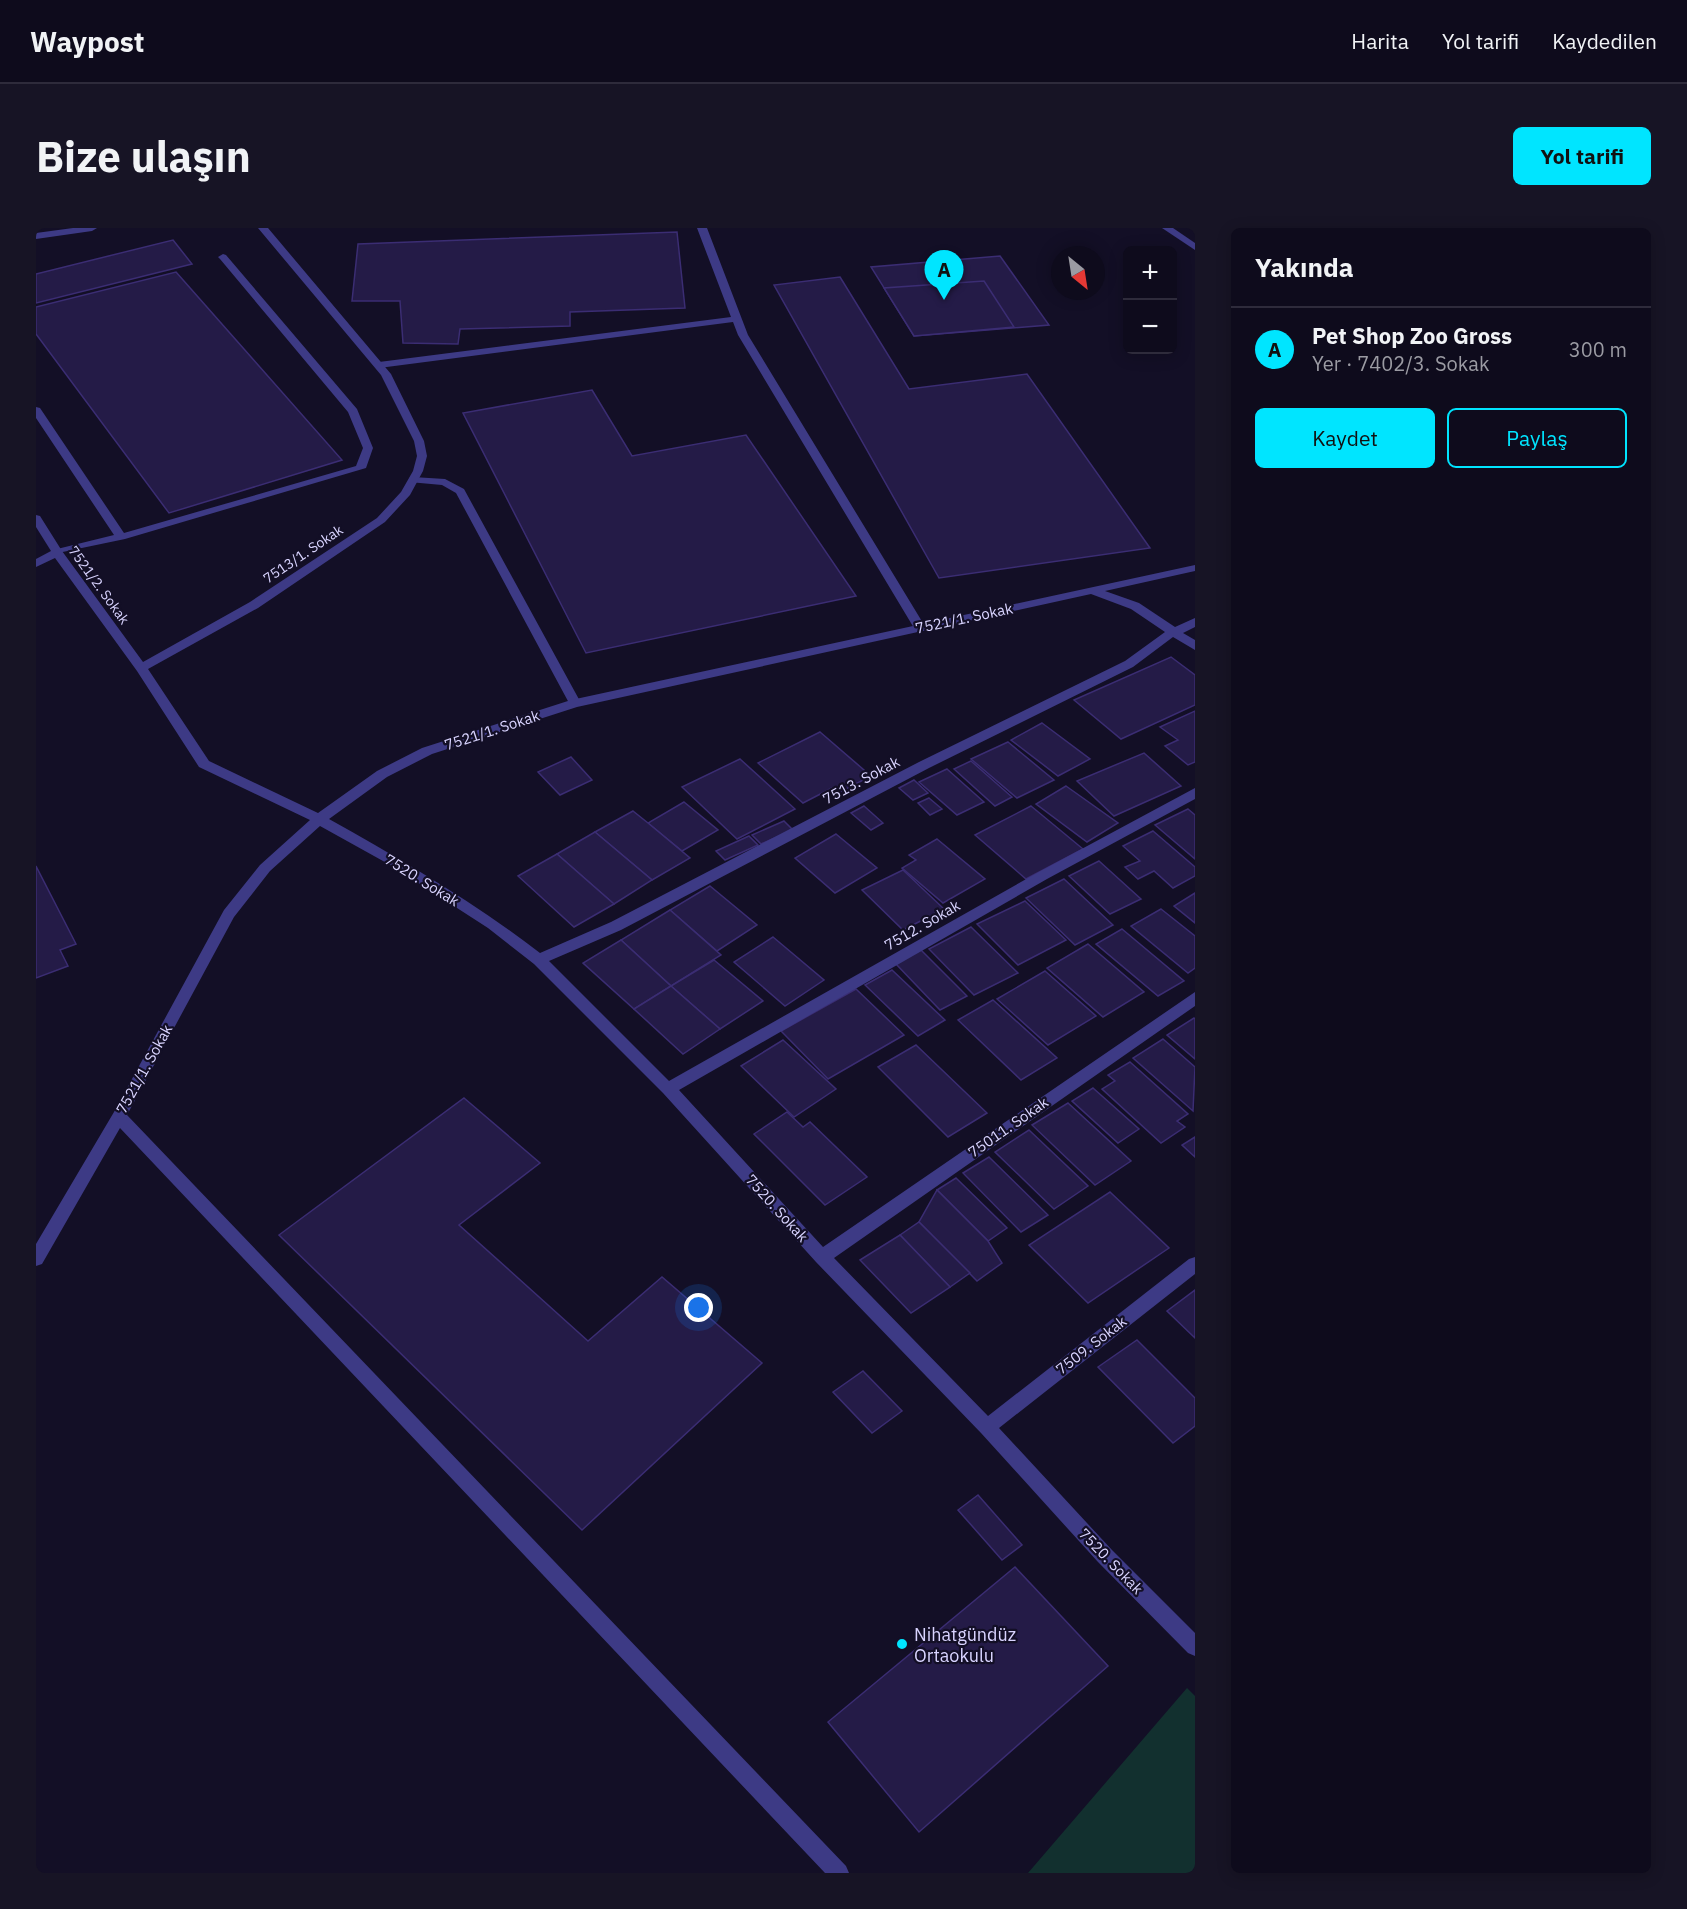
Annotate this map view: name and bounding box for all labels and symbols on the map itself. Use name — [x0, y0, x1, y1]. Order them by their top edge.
north arrow — [1051, 246, 1105, 300]
pin: A — [924, 250, 964, 300]
street label: 7513/1. Sokak — [260, 520, 347, 587]
street label: 7521/2. Sokak — [64, 542, 134, 628]
street label: 7521/1. Sokak — [913, 598, 1015, 638]
street label: 7521/1. Sokak — [442, 706, 542, 754]
street label: 7513. Sokak — [819, 752, 903, 808]
street label: 7520. Sokak — [381, 850, 463, 910]
street label: 7512. Sokak — [881, 896, 963, 954]
street label: 7521/1. Sokak — [112, 1021, 176, 1117]
street label: 75011. Sokak — [964, 1092, 1052, 1162]
street label: 7520. Sokak — [742, 1170, 812, 1246]
your location — [684, 1293, 713, 1322]
street label: 7509. Sokak — [1052, 1311, 1130, 1378]
street label: 7520. Sokak — [1075, 1524, 1147, 1598]
place label: Nihatgündüz Ortaokulu — [914, 1623, 1016, 1667]
marker: Nihatgündüz Ortaokulu — [895, 1637, 909, 1651]

